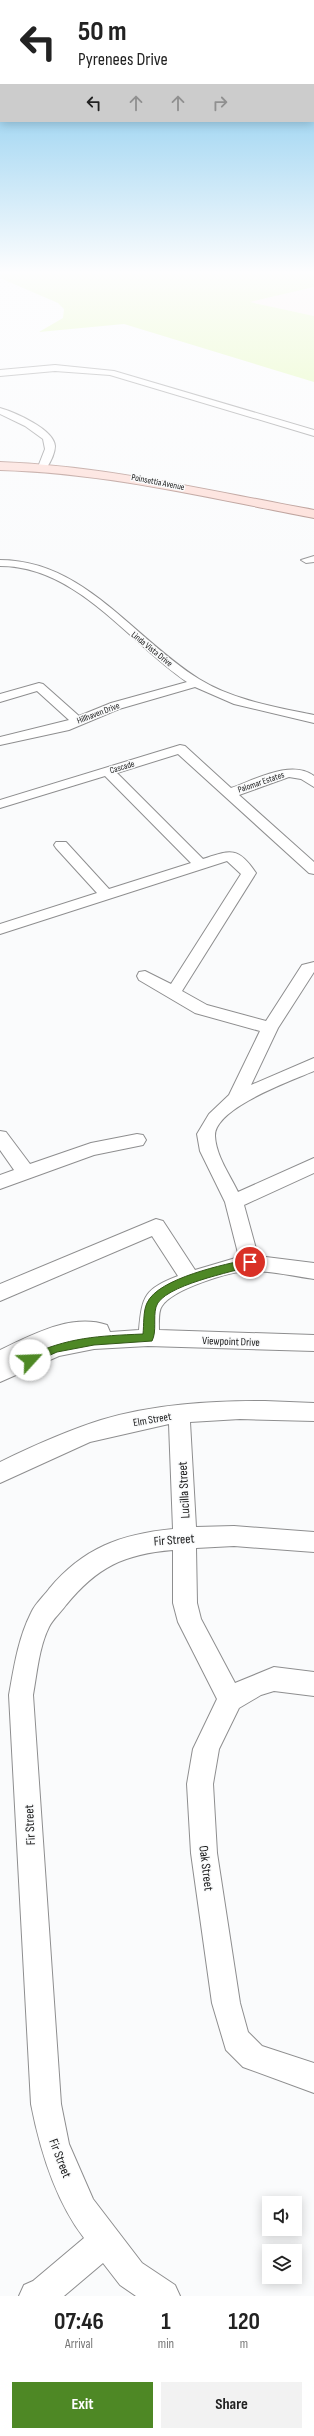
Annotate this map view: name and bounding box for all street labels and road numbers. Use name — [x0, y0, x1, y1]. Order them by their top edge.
street label: Poinsettia Avenue — [130, 472, 186, 493]
street label: Linda Vista Drive — [129, 629, 175, 670]
street label: Hillhaven Drive — [75, 700, 121, 727]
street label: Cascade — [108, 758, 136, 776]
street label: Palomar Estates — [236, 769, 286, 796]
street label: Viewpoint Drive — [202, 1334, 260, 1349]
street label: Elm Street — [132, 1410, 173, 1429]
street label: Lucilla Street — [175, 1461, 193, 1519]
street label: Fir Street — [153, 1531, 195, 1549]
street label: Fir Street — [21, 1804, 39, 1846]
street label: Oak Street — [195, 1844, 217, 1892]
street label: Fir Street — [45, 2136, 75, 2180]

